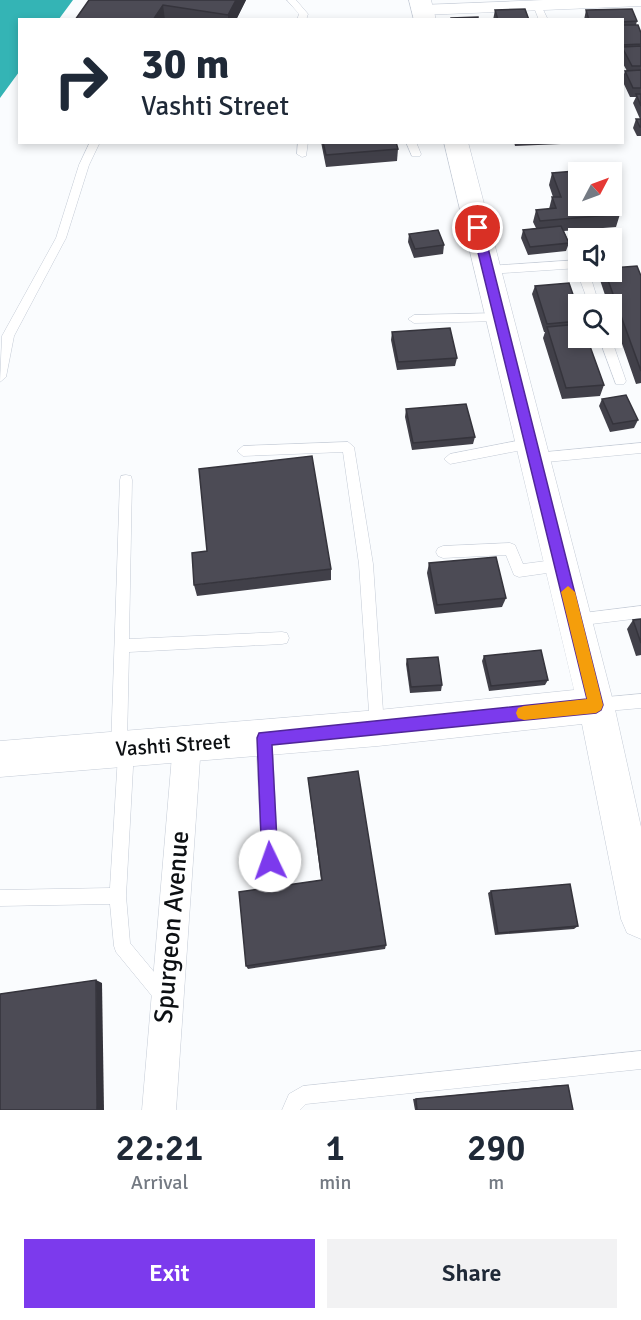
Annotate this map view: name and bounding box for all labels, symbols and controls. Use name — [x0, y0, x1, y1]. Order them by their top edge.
text: 30 m — [141, 39, 230, 90]
icon: right — [42, 42, 120, 120]
text: Vashti Street — [141, 90, 289, 123]
north arrow — [568, 162, 622, 216]
map controls — [568, 162, 622, 348]
pin — [452, 202, 503, 253]
icon: arrive — [461, 211, 494, 244]
button: sound — [568, 228, 622, 282]
button: search — [568, 294, 622, 348]
street label: Vashti Street — [115, 728, 231, 762]
street label: Spurgeon Avenue — [148, 829, 196, 1025]
position arrow — [238, 829, 302, 893]
text: 22:21 — [116, 1126, 204, 1171]
text: 1 — [326, 1126, 345, 1171]
text: 290 — [467, 1126, 525, 1171]
text: Arrival — [131, 1170, 188, 1195]
text: min — [319, 1170, 351, 1195]
text: m — [488, 1170, 504, 1195]
button: Exit — [24, 1239, 315, 1308]
button: Share — [327, 1239, 617, 1308]

